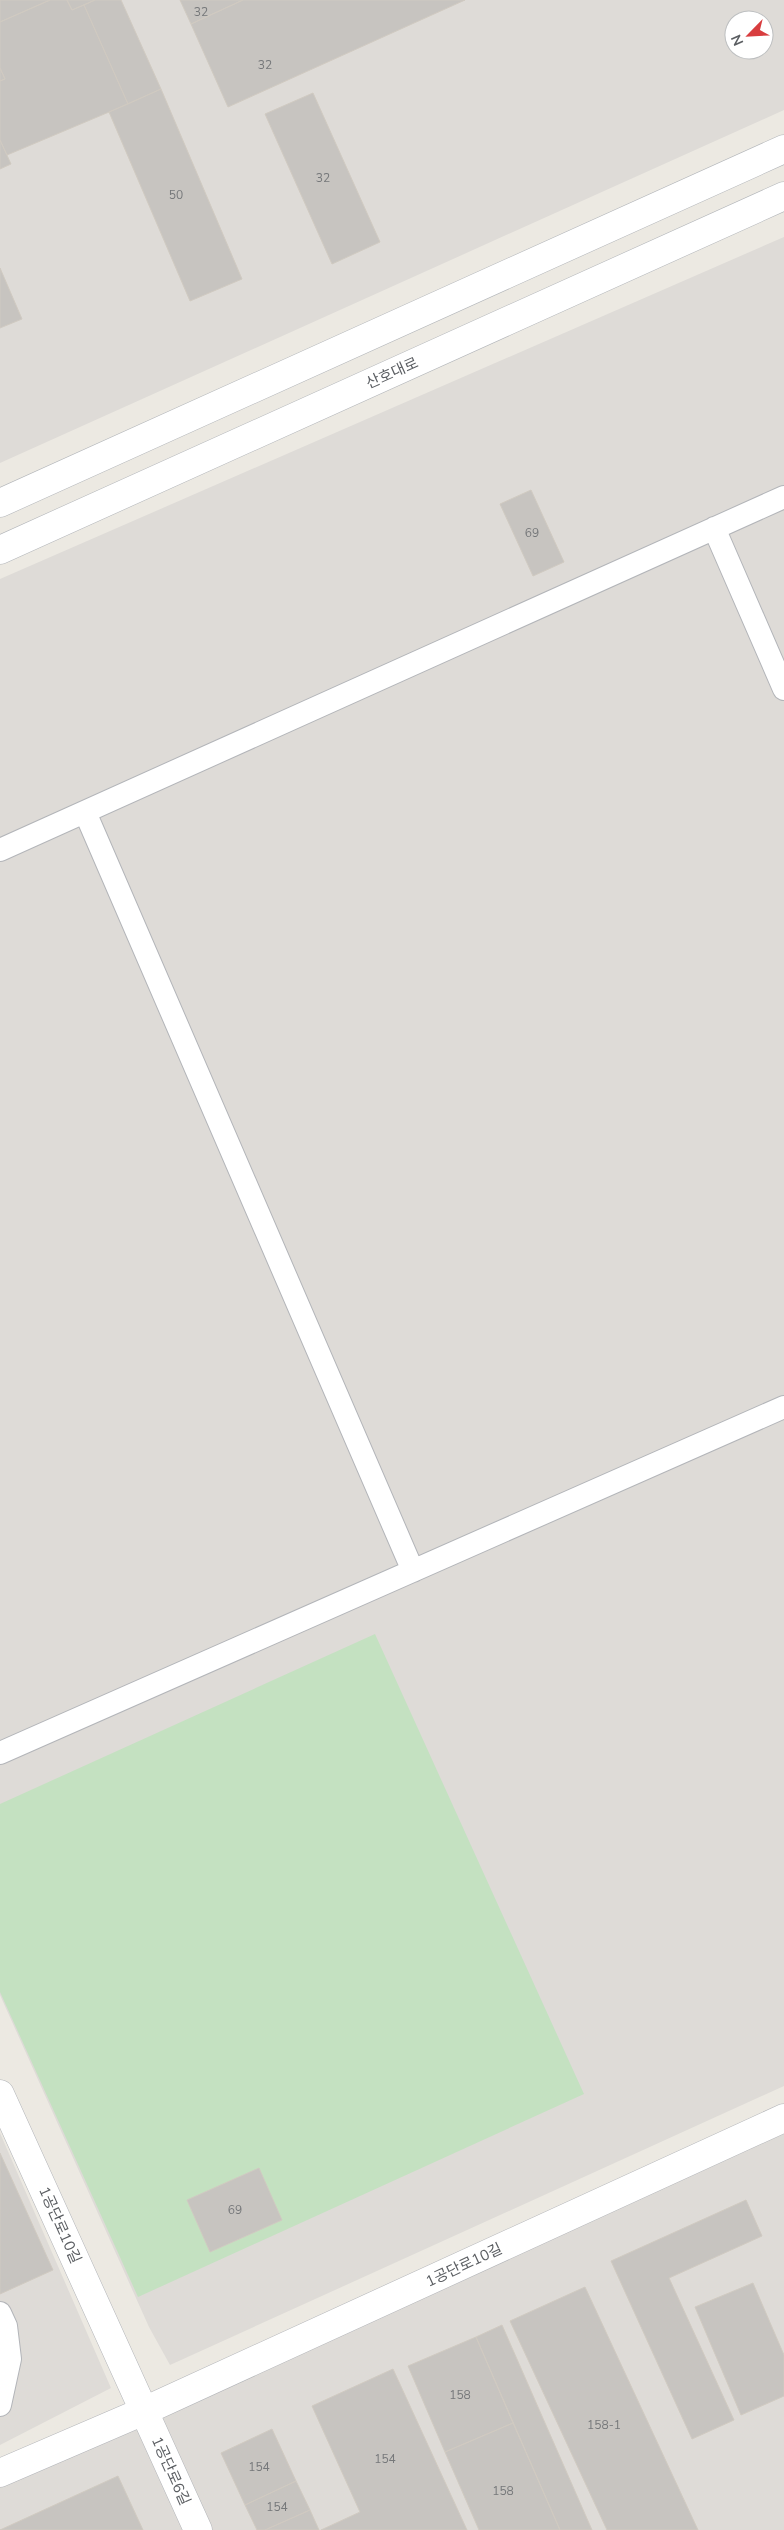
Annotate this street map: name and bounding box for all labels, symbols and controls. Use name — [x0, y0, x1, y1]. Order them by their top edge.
house number: 32 — [194, 4, 208, 20]
north arrow — [724, 10, 774, 60]
text: N — [727, 31, 748, 49]
house number: 32 — [258, 57, 272, 73]
house number: 32 — [316, 170, 330, 186]
house number: 50 — [169, 187, 183, 203]
street label: 산호대로 — [363, 353, 421, 393]
house number: 69 — [525, 525, 539, 541]
street label: 1공단로10길 — [34, 2183, 86, 2267]
house number: 69 — [228, 2202, 242, 2218]
street label: 1공단로10길 — [423, 2239, 505, 2291]
house number: 158 — [449, 2387, 471, 2403]
house number: 158-1 — [587, 2417, 621, 2433]
street label: 1공단로6길 — [147, 2433, 195, 2509]
house number: 154 — [374, 2451, 396, 2467]
house number: 154 — [248, 2459, 270, 2475]
house number: 158 — [492, 2483, 514, 2499]
house number: 154 — [266, 2499, 288, 2515]

